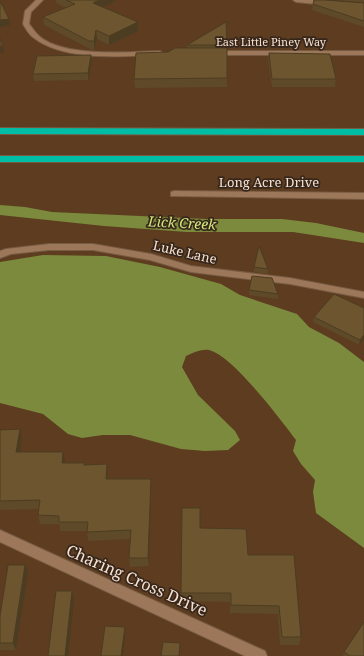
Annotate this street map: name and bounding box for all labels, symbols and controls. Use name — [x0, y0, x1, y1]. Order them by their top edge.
street label: East Little Piney Way — [216, 34, 327, 49]
street label: Long Acre Drive — [219, 173, 319, 191]
water label: Lick Creek — [146, 211, 218, 234]
street label: Luke Lane — [151, 236, 219, 268]
street label: Charing Cross Drive — [63, 539, 211, 621]

